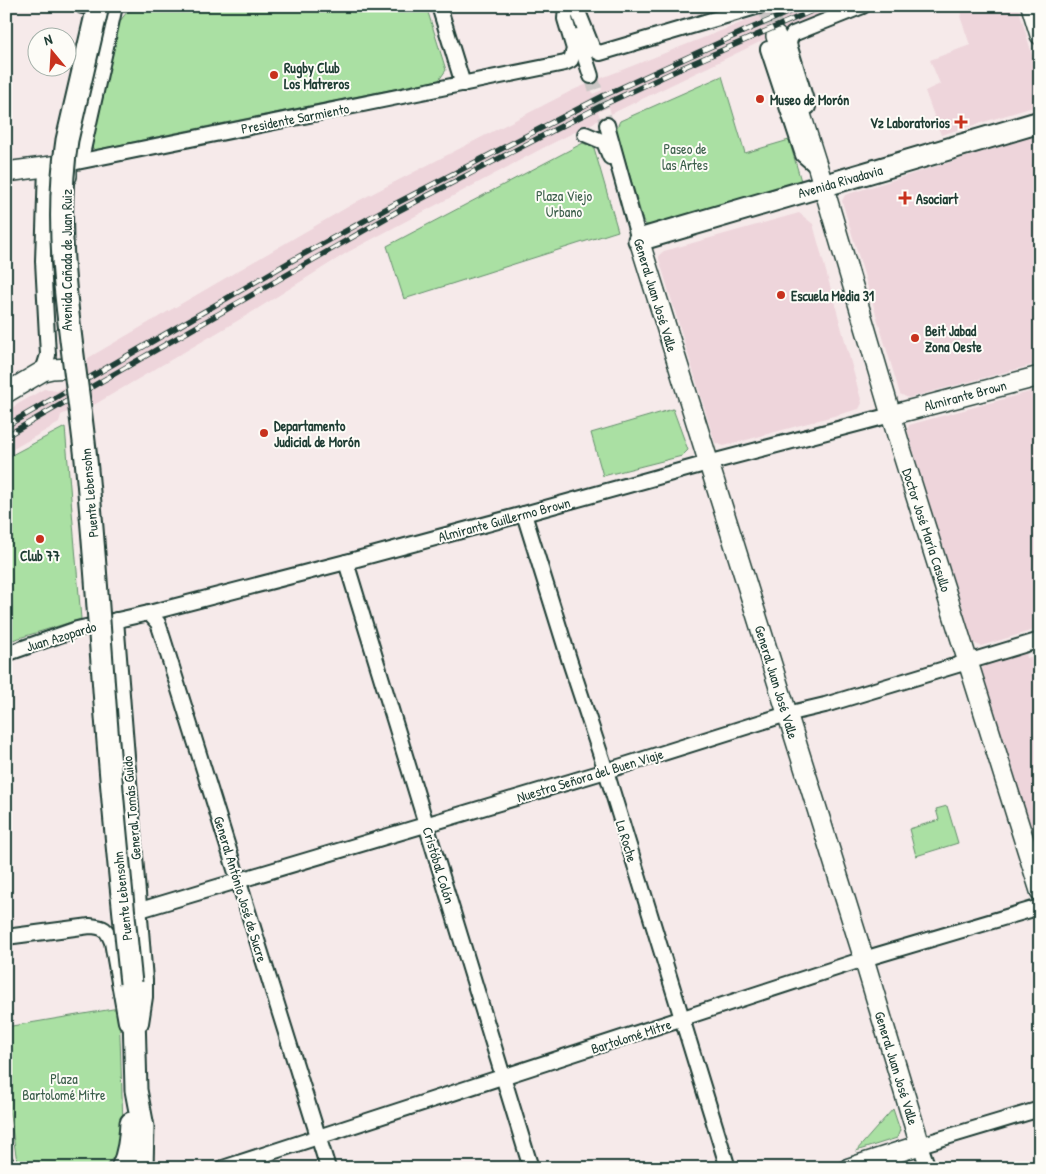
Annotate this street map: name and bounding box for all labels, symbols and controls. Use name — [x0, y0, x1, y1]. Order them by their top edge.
north arrow — [28, 28, 78, 78]
text: N — [41, 29, 55, 49]
place label: Rugby Club Los Matreros — [284, 58, 350, 93]
marker: Rugby Club Los Matreros — [268, 69, 280, 81]
place label: Museo de Morón — [770, 90, 849, 109]
marker: Museo de Morón — [754, 93, 766, 105]
street label: Presidente Sarmiento — [239, 98, 351, 138]
place label: Vz Laboratorios — [870, 113, 951, 132]
marker: Vz Laboratorios — [954, 115, 968, 129]
park label: Paseo de las Artes — [662, 139, 708, 174]
street label: Avenida Rivadavia — [795, 160, 885, 202]
park label: Plaza Viejo Urbano — [536, 186, 592, 221]
street label: Avenida Cañada de Juan Ruiz — [57, 189, 76, 331]
place label: Asociart — [916, 189, 959, 208]
marker: Asociart — [898, 191, 912, 205]
street label: General Juan José Valle — [630, 236, 682, 355]
place label: Escuela Media 31 — [791, 286, 874, 305]
marker: Escuela Media 31 — [775, 289, 787, 301]
place label: Beit Jabad Zona Oeste — [925, 321, 982, 356]
marker: Beit Jabad Zona Oeste — [909, 332, 921, 344]
street label: Almirante Brown — [922, 375, 1008, 415]
place label: Departamento Judicial de Morón — [274, 416, 360, 451]
marker: Departamento Judicial de Morón — [258, 427, 270, 439]
street label: Puente Lebensohn — [76, 448, 102, 538]
street label: Doctor José María Casullo — [898, 466, 956, 594]
street label: Almirante Guillermo Brown — [436, 492, 572, 546]
marker: Club 77 — [34, 533, 46, 545]
place label: Club 77 — [20, 546, 60, 565]
street label: Juan Azopardo — [24, 616, 99, 657]
street label: General Juan José Valle — [751, 623, 803, 742]
street label: Nuestra Señora del Buen Viaje — [514, 744, 666, 807]
street label: General Tomás Guido — [117, 755, 145, 861]
street label: General António José de Sucre — [210, 814, 272, 965]
street label: La Roche — [612, 818, 642, 865]
street label: Cristóbal Colón — [418, 824, 460, 906]
street label: Puente Lebensohn — [108, 850, 136, 942]
street label: General Juan José Valle — [871, 1009, 923, 1128]
street label: Bartolomé Mitre — [588, 1014, 674, 1058]
park label: Plaza Bartolomé Mitre — [22, 1069, 106, 1104]

